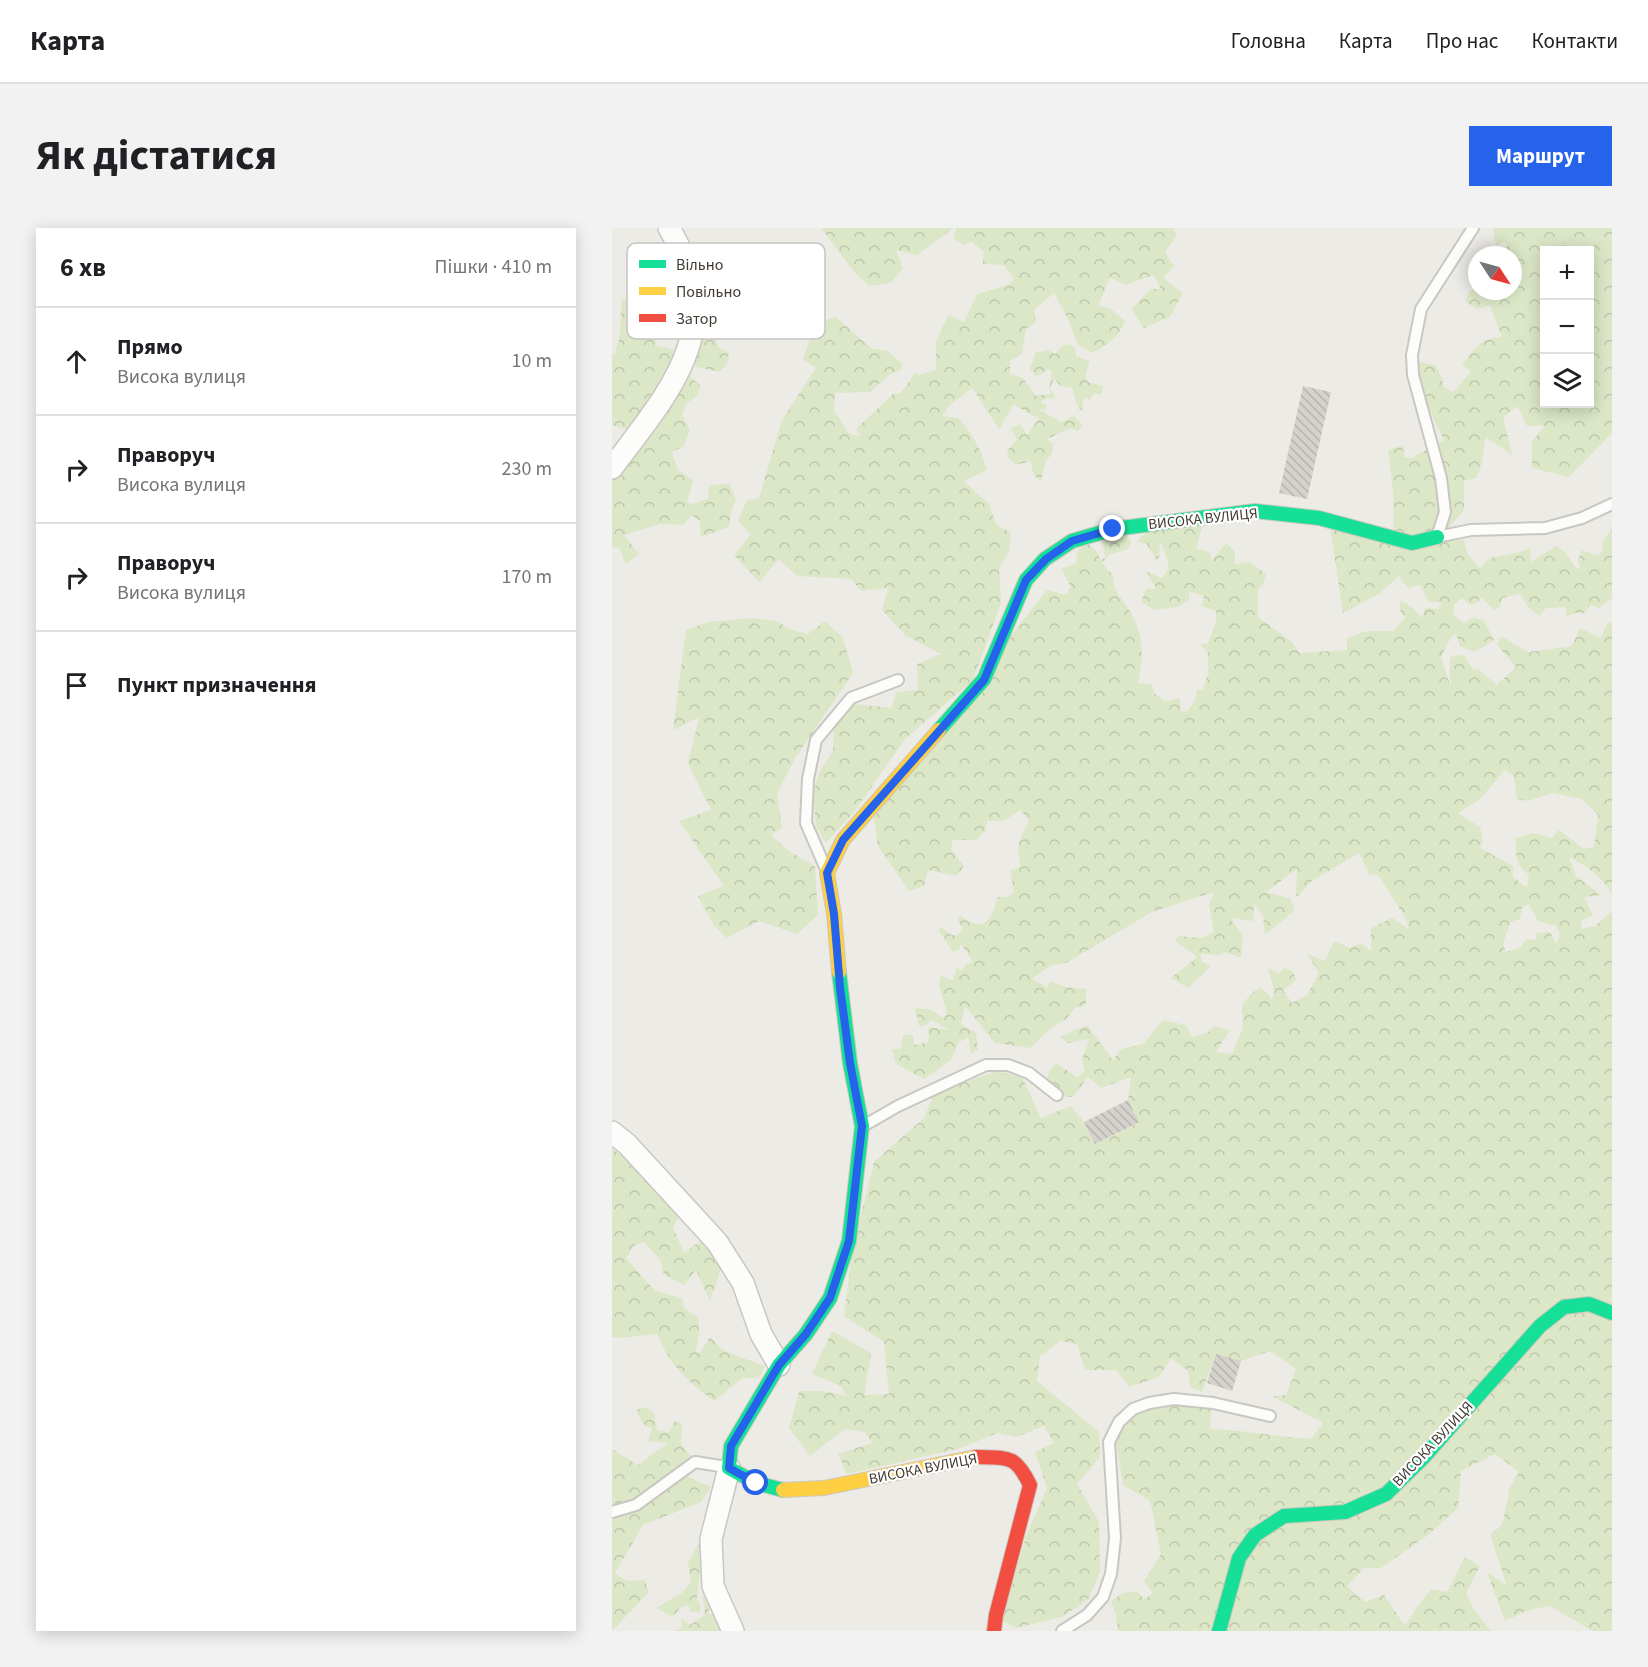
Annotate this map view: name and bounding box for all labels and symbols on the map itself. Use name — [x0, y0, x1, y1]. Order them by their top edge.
legend — [627, 243, 825, 339]
north arrow — [1468, 246, 1522, 300]
text: Вільно — [676, 254, 723, 276]
text: Повільно — [676, 281, 741, 303]
text: Затор — [676, 308, 717, 330]
street label: ВИСОКА ВУЛИЦЯ — [1147, 503, 1259, 535]
route end — [1099, 515, 1125, 541]
street label: ВИСОКА ВУЛИЦЯ — [1388, 1397, 1478, 1491]
street label: ВИСОКА ВУЛИЦЯ — [867, 1448, 979, 1490]
route start — [742, 1469, 768, 1495]

